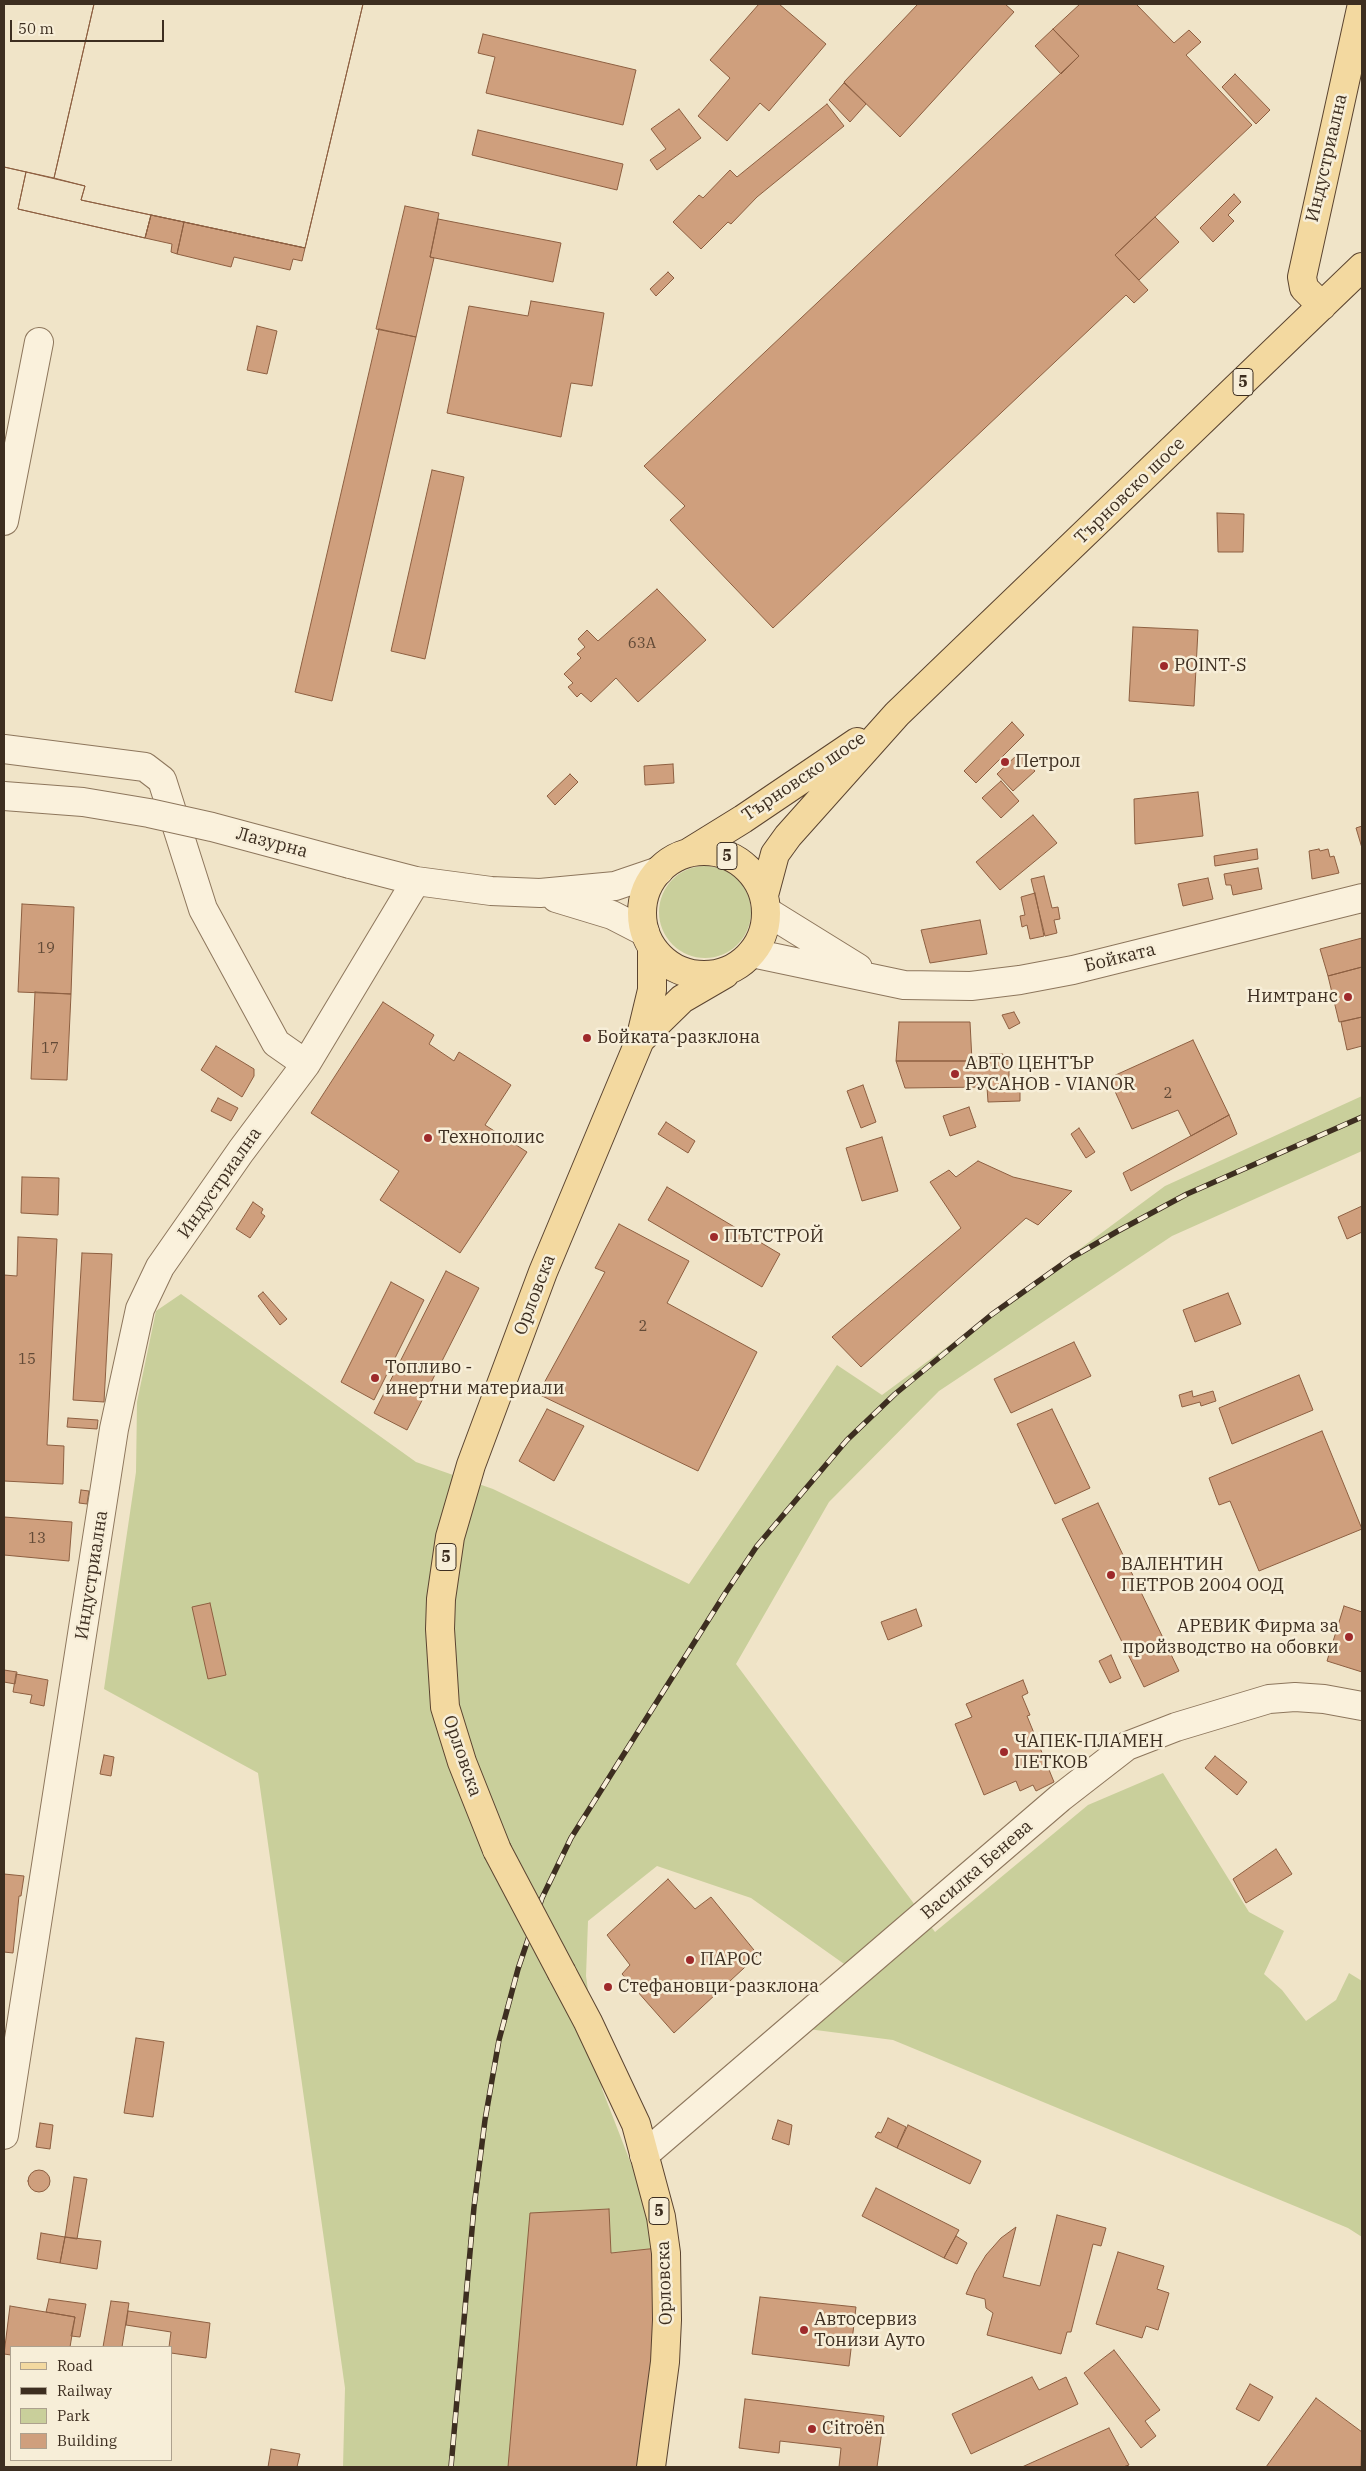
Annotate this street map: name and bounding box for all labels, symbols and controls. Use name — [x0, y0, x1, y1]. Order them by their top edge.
scale bar — [12, 10, 166, 42]
text: 50 m — [18, 19, 54, 38]
street label: Индустриална — [1302, 92, 1352, 224]
road number: 5 — [1233, 368, 1253, 396]
street label: Търновско шосе — [1070, 433, 1190, 549]
house number: 63А — [628, 635, 656, 653]
place label: POINT-S — [1174, 655, 1247, 677]
marker: POINT-S — [1158, 660, 1170, 672]
street label: Търновско шосе — [738, 728, 870, 826]
place label: Петрол — [1015, 751, 1081, 773]
marker: Петрол — [999, 756, 1011, 768]
street label: Лазурна — [234, 823, 310, 863]
road number: 5 — [717, 842, 737, 869]
street label: Бойката — [1082, 939, 1158, 977]
house number: 19 — [37, 940, 55, 958]
place label: Нимтранс — [1247, 986, 1338, 1008]
marker: Нимтранс — [1342, 991, 1354, 1003]
place label: Бойката-разклона — [597, 1027, 760, 1049]
marker: Бойката-разклона — [581, 1032, 593, 1044]
house number: 17 — [41, 1040, 59, 1058]
place label: АВТО ЦЕНТЪР РУСАНОВ - VIANOR — [965, 1053, 1135, 1096]
marker: АВТО ЦЕНТЪР РУСАНОВ - VIANOR — [949, 1068, 961, 1080]
house number: 2 — [1164, 1085, 1172, 1103]
street label: Индустриална — [174, 1123, 266, 1243]
place label: Технополис — [438, 1127, 545, 1149]
marker: Технополис — [422, 1132, 434, 1144]
place label: ПЪТСТРОЙ — [724, 1226, 824, 1248]
marker: ПЪТСТРОЙ — [708, 1231, 720, 1243]
street label: Орловска — [510, 1252, 560, 1338]
house number: 2 — [639, 1318, 647, 1336]
house number: 15 — [18, 1351, 36, 1369]
place label: Топливо - инертни материали — [385, 1357, 565, 1400]
marker: Топливо - инертни материали — [369, 1372, 381, 1384]
street label: Индустриална — [71, 1509, 113, 1641]
house number: 13 — [28, 1530, 46, 1548]
road number: 5 — [436, 1544, 456, 1570]
place label: ВАЛЕНТИН ПЕТРОВ 2004 ООД — [1121, 1554, 1284, 1596]
marker: ВАЛЕНТИН ПЕТРОВ 2004 ООД — [1105, 1569, 1117, 1581]
place label: АРЕВИК Фирма за пройзводство на обовки — [1122, 1616, 1339, 1658]
marker: АРЕВИК Фирма за пройзводство на обовки — [1343, 1631, 1355, 1643]
street label: Орловска — [438, 1712, 486, 1800]
place label: ЧАПЕК-ПЛАМЕН ПЕТКОВ — [1014, 1731, 1163, 1774]
marker: ЧАПЕК-ПЛАМЕН ПЕТКОВ — [998, 1746, 1010, 1758]
street label: Василка Бенева — [917, 1816, 1037, 1924]
place label: ПАРОС — [700, 1949, 763, 1971]
marker: ПАРОС — [684, 1954, 696, 1966]
place label: Стефановци-разклона — [618, 1976, 819, 1998]
marker: Стефановци-разклона — [602, 1981, 614, 1993]
road number: 5 — [649, 2198, 669, 2224]
street label: Орловска — [653, 2240, 677, 2326]
place label: Автосервиз Тонизи Ауто — [814, 2309, 925, 2352]
marker: Автосервиз Тонизи Ауто — [798, 2324, 810, 2336]
legend — [10, 2346, 172, 2461]
text: Road — [57, 2356, 93, 2375]
text: Railway — [57, 2381, 112, 2400]
text: Park — [57, 2406, 90, 2425]
place label: Citroën — [822, 2418, 885, 2440]
marker: Citroën — [806, 2423, 818, 2435]
text: Building — [57, 2431, 117, 2450]

